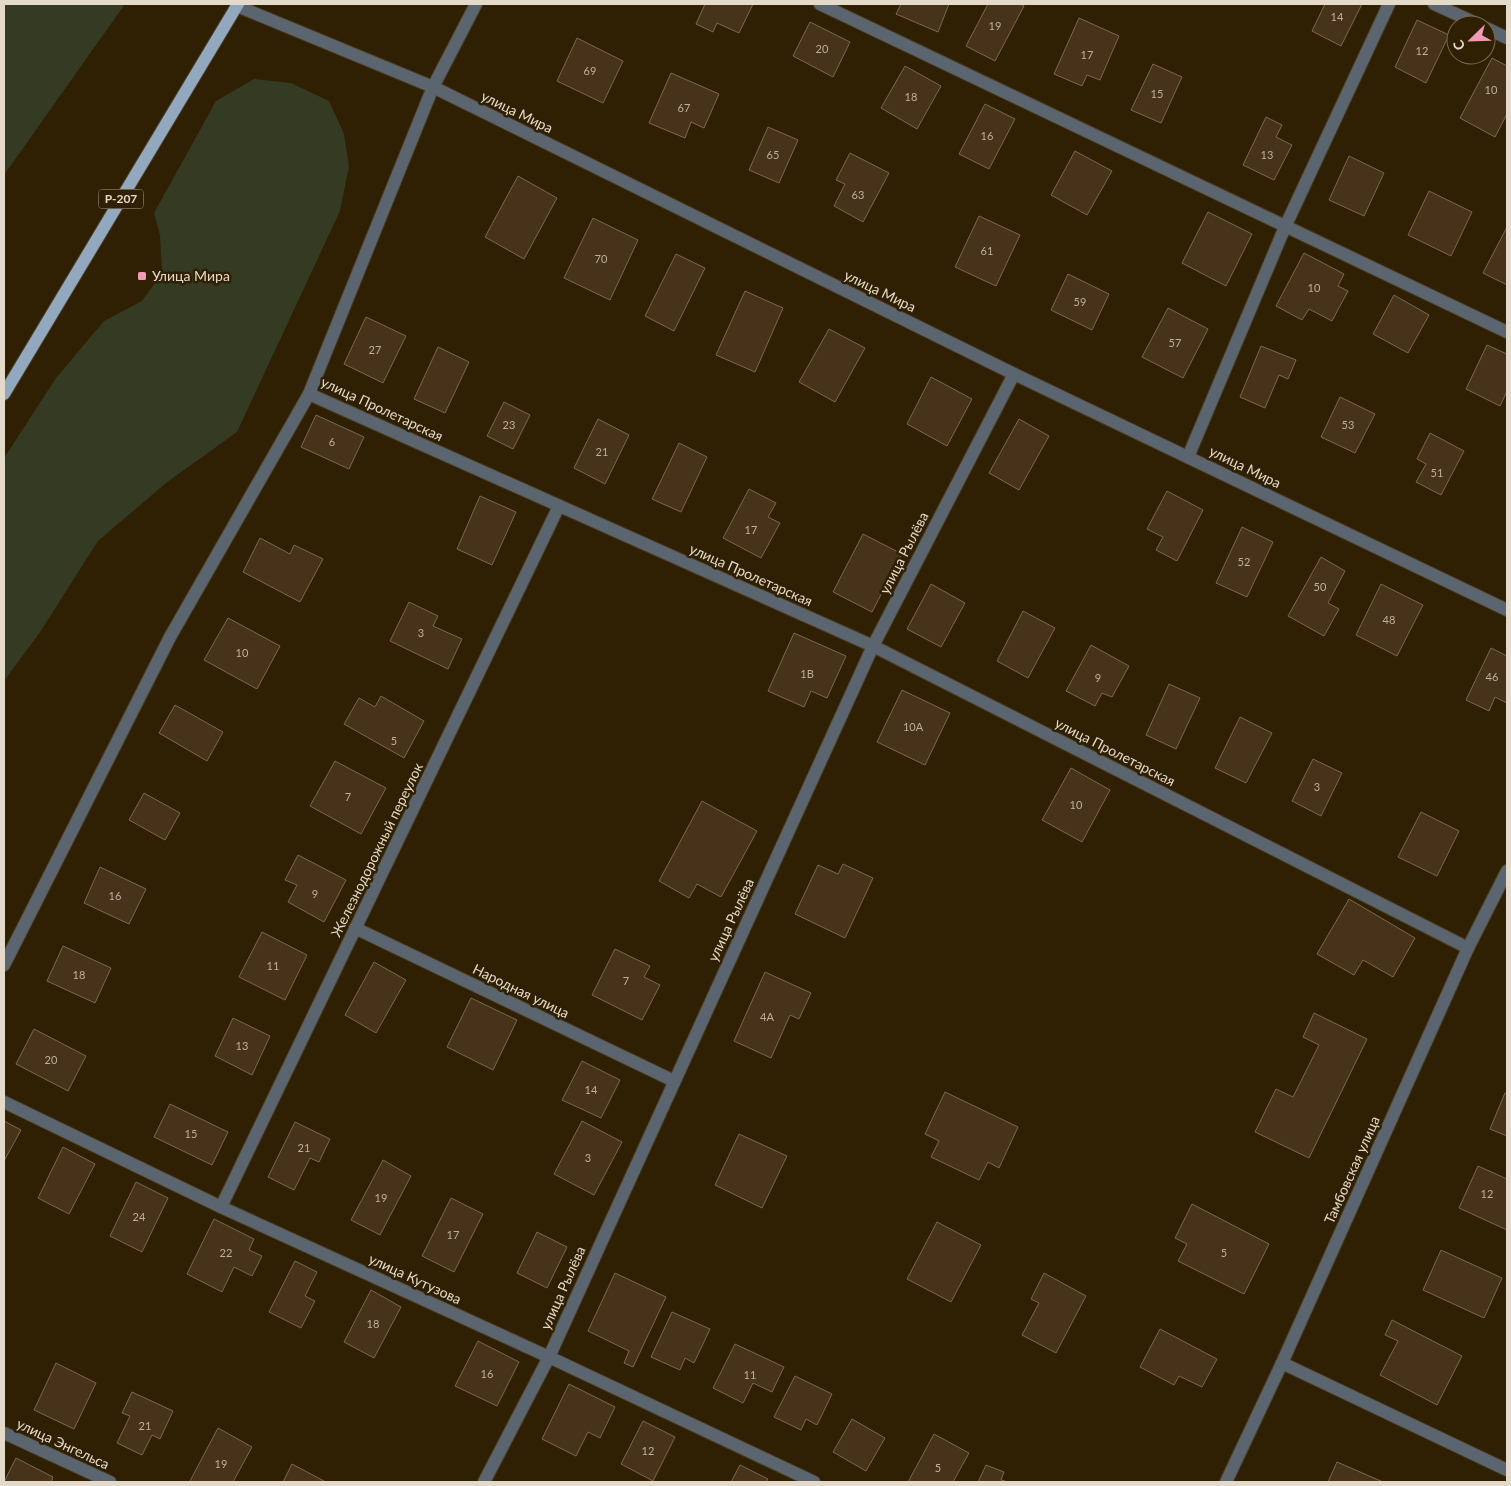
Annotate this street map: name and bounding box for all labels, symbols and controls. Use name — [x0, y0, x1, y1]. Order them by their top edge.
house number: 14 — [1331, 10, 1344, 23]
north arrow — [1446, 15, 1496, 65]
house number: 19 — [989, 19, 1001, 32]
text: С — [1449, 37, 1468, 53]
house number: 20 — [816, 42, 829, 55]
house number: 12 — [1416, 44, 1428, 57]
house number: 17 — [1081, 48, 1093, 61]
house number: 69 — [584, 64, 596, 77]
house number: 10 — [1485, 83, 1498, 96]
street label: улица Мира — [479, 87, 556, 136]
house number: 15 — [1151, 87, 1163, 100]
house number: 18 — [905, 90, 917, 103]
house number: 67 — [678, 101, 690, 114]
house number: 16 — [981, 129, 993, 142]
house number: 65 — [767, 148, 779, 161]
house number: 13 — [1261, 148, 1273, 161]
house number: 63 — [852, 188, 864, 201]
road number: Р-207 — [98, 190, 144, 208]
house number: 61 — [981, 244, 993, 257]
house number: 70 — [595, 252, 608, 265]
street label: улица Мира — [842, 266, 919, 315]
place label: Улица Мира — [152, 267, 230, 284]
marker: Улица Мира — [136, 270, 148, 282]
house number: 10 — [1308, 281, 1321, 294]
house number: 59 — [1074, 295, 1086, 308]
house number: 57 — [1169, 336, 1181, 349]
house number: 27 — [369, 343, 381, 356]
street label: улица Пролетарская — [318, 373, 446, 444]
house number: 23 — [503, 418, 515, 431]
house number: 53 — [1342, 418, 1354, 431]
house number: 6 — [329, 435, 335, 448]
street label: улица Мира — [1207, 442, 1284, 491]
house number: 21 — [596, 445, 608, 458]
house number: 51 — [1431, 466, 1443, 479]
street label: улица Рылёва — [876, 509, 932, 597]
house number: 17 — [745, 523, 757, 536]
street label: улица Пролетарская — [687, 540, 815, 609]
house number: 52 — [1238, 555, 1250, 568]
house number: 50 — [1314, 580, 1327, 593]
house number: 48 — [1383, 613, 1395, 626]
house number: 3 — [418, 626, 424, 639]
house number: 10 — [236, 646, 249, 659]
house number: 1В — [800, 667, 814, 680]
house number: 46 — [1486, 670, 1498, 683]
house number: 9 — [1095, 671, 1101, 684]
street label: улица Пролетарская — [1052, 714, 1178, 789]
house number: 10А — [903, 720, 924, 733]
house number: 5 — [391, 734, 397, 747]
street label: Железнодорожный переулок — [327, 759, 427, 940]
house number: 3 — [1314, 780, 1320, 793]
house number: 7 — [345, 790, 351, 803]
house number: 10 — [1070, 798, 1083, 811]
street label: улица Рылёва — [704, 876, 757, 964]
house number: 9 — [312, 887, 318, 900]
house number: 16 — [109, 889, 121, 902]
house number: 11 — [267, 959, 279, 972]
street label: Народная улица — [470, 960, 572, 1021]
house number: 18 — [73, 968, 85, 981]
house number: 7 — [623, 974, 629, 987]
house number: 4А — [760, 1010, 774, 1023]
house number: 13 — [236, 1039, 248, 1052]
house number: 20 — [45, 1053, 58, 1066]
house number: 14 — [585, 1083, 598, 1096]
street label: Тамбовская улица — [1320, 1113, 1383, 1226]
house number: 15 — [185, 1127, 197, 1140]
house number: 21 — [298, 1141, 310, 1154]
house number: 3 — [585, 1151, 591, 1164]
house number: 12 — [1481, 1187, 1493, 1200]
house number: 19 — [375, 1191, 387, 1204]
house number: 24 — [133, 1210, 146, 1223]
house number: 17 — [447, 1228, 459, 1241]
street label: улица Рылёва — [537, 1243, 589, 1332]
house number: 22 — [220, 1246, 232, 1259]
house number: 5 — [1221, 1246, 1227, 1259]
street label: улица Кутузова — [366, 1250, 464, 1307]
house number: 18 — [367, 1317, 379, 1330]
house number: 16 — [481, 1367, 493, 1380]
house number: 11 — [744, 1368, 756, 1381]
street label: улица Энгельса — [14, 1415, 112, 1472]
house number: 21 — [139, 1419, 151, 1432]
house number: 12 — [642, 1444, 654, 1457]
house number: 19 — [215, 1457, 227, 1470]
house number: 5 — [935, 1461, 941, 1474]

